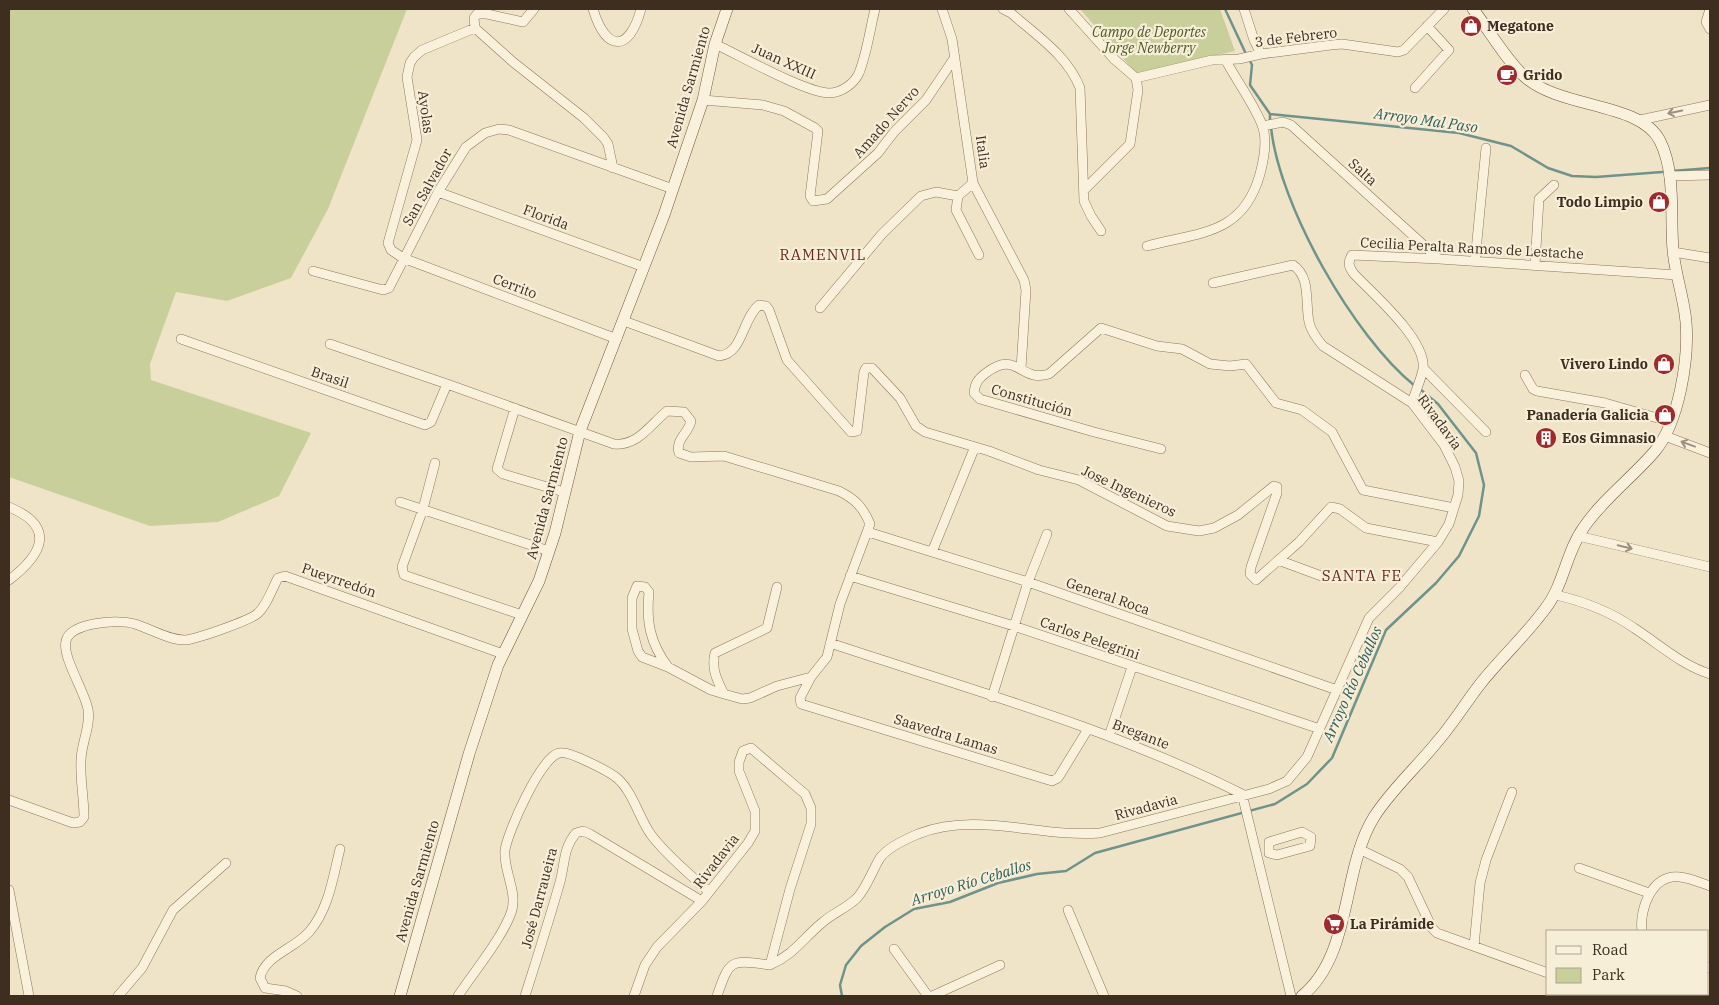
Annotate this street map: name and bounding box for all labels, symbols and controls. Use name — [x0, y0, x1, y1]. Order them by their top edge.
shop icon: Megatone — [1459, 14, 1483, 38]
place label: Megatone — [1487, 17, 1554, 35]
park label: Campo de Deportes Jorge Newberry — [1092, 23, 1207, 57]
street label: 3 de Febrero — [1254, 23, 1338, 51]
street label: Avenida Sarmiento — [662, 24, 714, 150]
street label: Juan XXIII — [749, 39, 819, 83]
cafe icon: Grido — [1495, 63, 1519, 87]
place label: Grido — [1523, 66, 1562, 84]
street label: Amado Nervo — [849, 82, 923, 162]
street label: Ayolas — [414, 89, 438, 135]
water label: Arroyo Mal Paso — [1372, 103, 1479, 137]
one-way arrow — [1668, 108, 1684, 118]
street label: Italia — [972, 134, 994, 170]
street label: San Salvador — [398, 144, 456, 229]
street label: Salta — [1345, 154, 1381, 190]
shop icon: Todo Limpio — [1647, 190, 1671, 214]
place label: Todo Limpio — [1556, 193, 1643, 211]
street label: Florida — [521, 200, 572, 234]
street label: Cecilia Peralta Ramos de Lestache — [1360, 233, 1584, 263]
district label: RAMENVIL — [780, 245, 866, 264]
street label: Cerrito — [490, 269, 540, 303]
shop icon: Vivero Lindo — [1652, 352, 1676, 376]
place label: Vivero Lindo — [1560, 355, 1648, 373]
street label: Brasil — [309, 362, 351, 392]
street label: Constitución — [989, 380, 1075, 420]
street label: Rivadavia — [1414, 391, 1466, 454]
shop icon: Panadería Galicia — [1653, 403, 1677, 427]
place label: Panadería Galicia — [1526, 406, 1649, 424]
building icon: Eos Gimnasio — [1534, 426, 1558, 450]
place label: Eos Gimnasio — [1562, 429, 1656, 447]
street label: Avenida Sarmiento — [522, 435, 572, 561]
one-way arrow — [1680, 439, 1696, 448]
street label: Jose Ingenieros — [1079, 461, 1179, 521]
one-way arrow — [1617, 543, 1633, 552]
street label: Pueyrredón — [299, 559, 379, 601]
district label: SANTA FE — [1322, 566, 1402, 585]
street label: General Roca — [1064, 573, 1153, 619]
street label: Carlos Pelegrini — [1038, 613, 1142, 663]
water label: Arroyo Río Ceballos — [1318, 623, 1386, 746]
street label: Saavedra Lamas — [892, 710, 1000, 758]
street label: Bregante — [1110, 715, 1172, 753]
street label: Rivadavia — [1113, 790, 1180, 824]
street label: Avenida Sarmiento — [391, 818, 443, 944]
street label: Rivadavia — [689, 830, 743, 892]
street label: José Darraueira — [517, 845, 561, 950]
water label: Arroyo Río Ceballos — [908, 855, 1034, 910]
supermarket icon: La Pirámide — [1322, 912, 1346, 936]
place label: La Pirámide — [1350, 915, 1434, 933]
legend — [1546, 930, 1709, 995]
text: Road — [1592, 940, 1628, 959]
text: Park — [1592, 965, 1625, 984]

